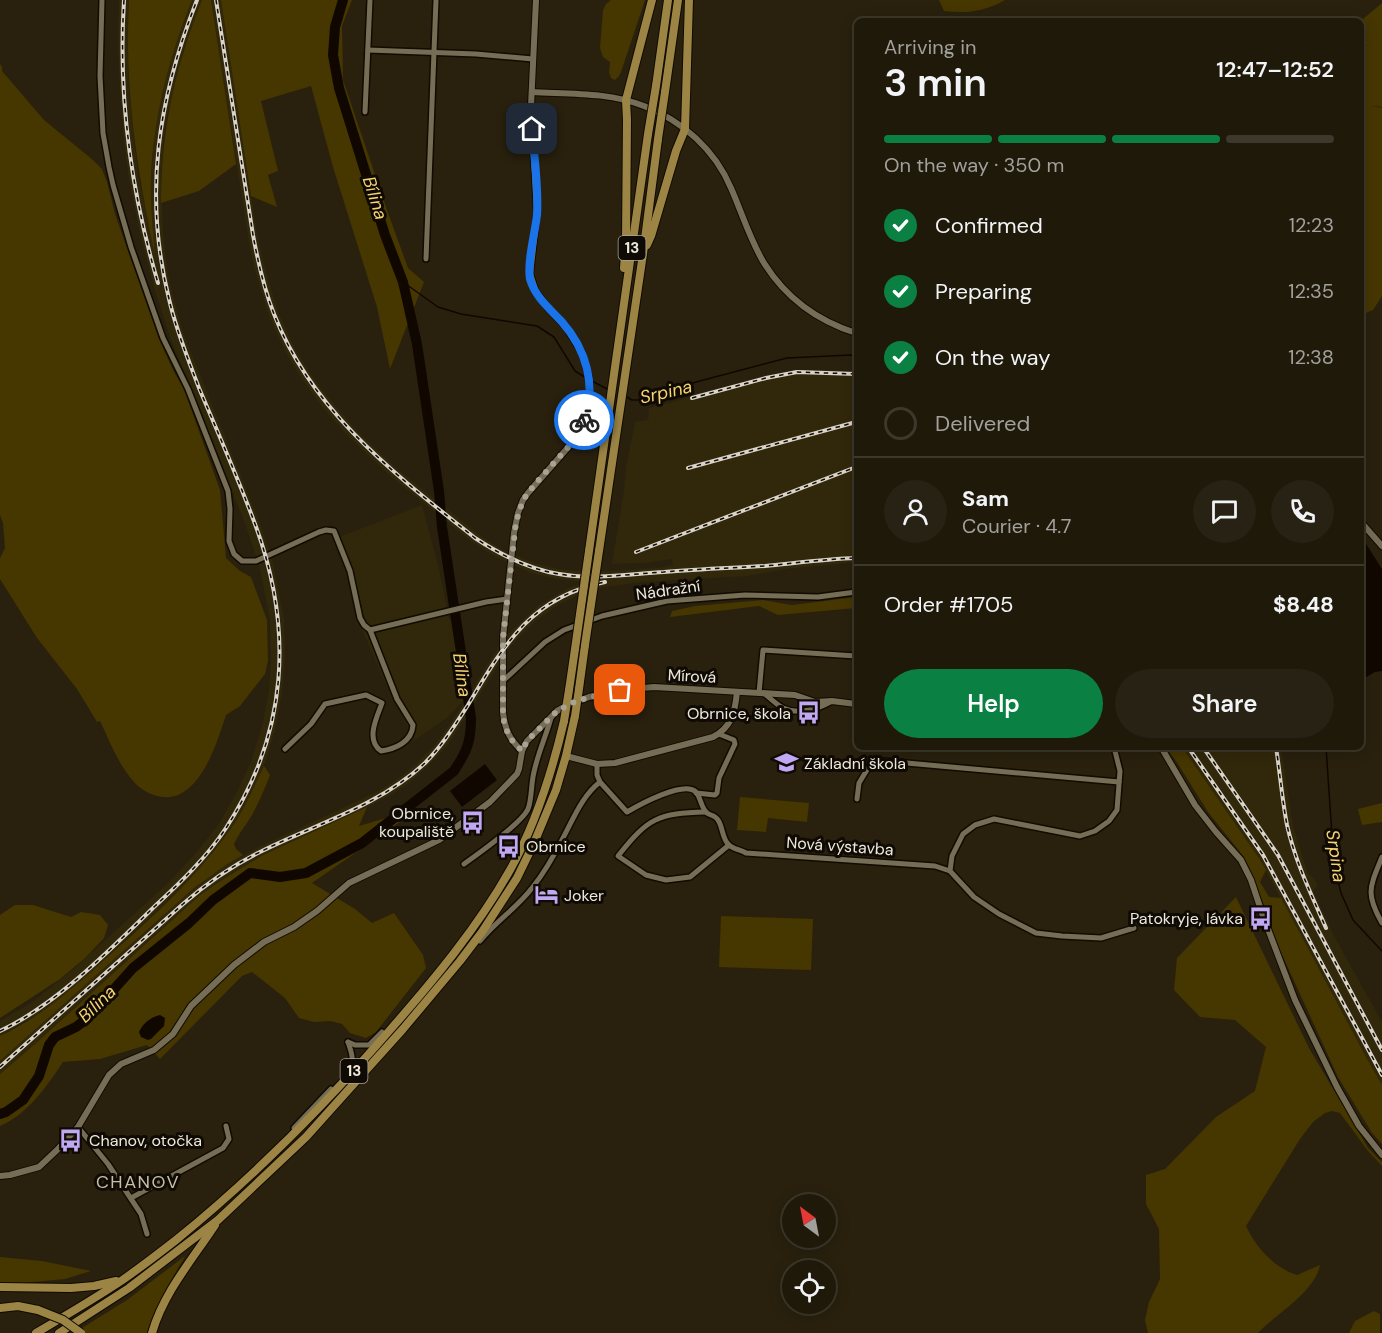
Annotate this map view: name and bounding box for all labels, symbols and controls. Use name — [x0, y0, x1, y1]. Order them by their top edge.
text: Arriving in — [884, 34, 976, 60]
text: 12:47–12:52 — [1216, 55, 1334, 84]
text: 3 min — [884, 57, 987, 108]
pin — [506, 103, 557, 154]
icon: home — [515, 112, 548, 145]
text: On the way · 350 m — [884, 152, 1064, 178]
water label: Bílina — [357, 173, 393, 223]
icon: check — [884, 209, 917, 242]
text: Confirmed — [935, 211, 1043, 240]
text: 12:23 — [1289, 212, 1334, 238]
road number: 13 — [618, 236, 646, 260]
icon: check — [884, 275, 917, 308]
text: Preparing — [935, 277, 1032, 306]
text: 12:35 — [1288, 278, 1334, 304]
icon: check — [884, 341, 917, 374]
text: On the way — [935, 343, 1050, 372]
text: 12:38 — [1288, 344, 1334, 370]
water label: Srpina — [637, 374, 695, 410]
courier — [554, 390, 614, 450]
icon: bike — [568, 404, 601, 437]
text: Delivered — [935, 409, 1030, 438]
button: person — [884, 480, 947, 543]
button: chat — [1193, 480, 1256, 543]
button: phone — [1271, 480, 1334, 543]
text: Sam — [962, 484, 1009, 513]
text: Courier · 4.7 — [962, 513, 1071, 539]
street label: Nádražní — [635, 575, 702, 605]
text: Order #1705 — [884, 590, 1014, 619]
text: $8.48 — [1273, 590, 1334, 619]
water label: Bílina — [447, 651, 477, 699]
pin — [594, 664, 645, 715]
street label: Mírová — [667, 664, 717, 688]
button: Help — [884, 669, 1103, 738]
button: Share — [1115, 669, 1334, 738]
icon: bag — [603, 673, 636, 706]
bus stop icon: Obrnice, škola — [796, 700, 822, 726]
place label: Obrnice, škola — [687, 703, 791, 724]
school or university icon: Základní škola — [773, 750, 799, 776]
place label: Základní škola — [804, 753, 906, 774]
place label: Obrnice, koupaliště — [379, 803, 454, 842]
bus stop icon: Obrnice, koupaliště — [459, 809, 485, 835]
water label: Srpina — [1320, 828, 1352, 884]
street label: Nová výstavba — [786, 832, 894, 860]
bus stop icon: Obrnice — [495, 833, 521, 859]
place label: Obrnice — [526, 836, 586, 857]
hotel icon: Joker — [533, 882, 559, 908]
place label: Joker — [564, 885, 604, 906]
bus stop icon: Patokryje, lávka — [1248, 905, 1274, 931]
place label: Patokryje, lávka — [1130, 908, 1243, 929]
water label: Bílina — [73, 980, 121, 1028]
road number: 13 — [340, 1059, 368, 1083]
bus stop icon: Chanov, otočka — [58, 1127, 84, 1153]
place label: Chanov, otočka — [89, 1130, 202, 1151]
district label: CHANOV — [96, 1170, 180, 1194]
north arrow — [782, 1194, 836, 1248]
map controls — [782, 1194, 836, 1314]
button: locate — [782, 1260, 836, 1314]

